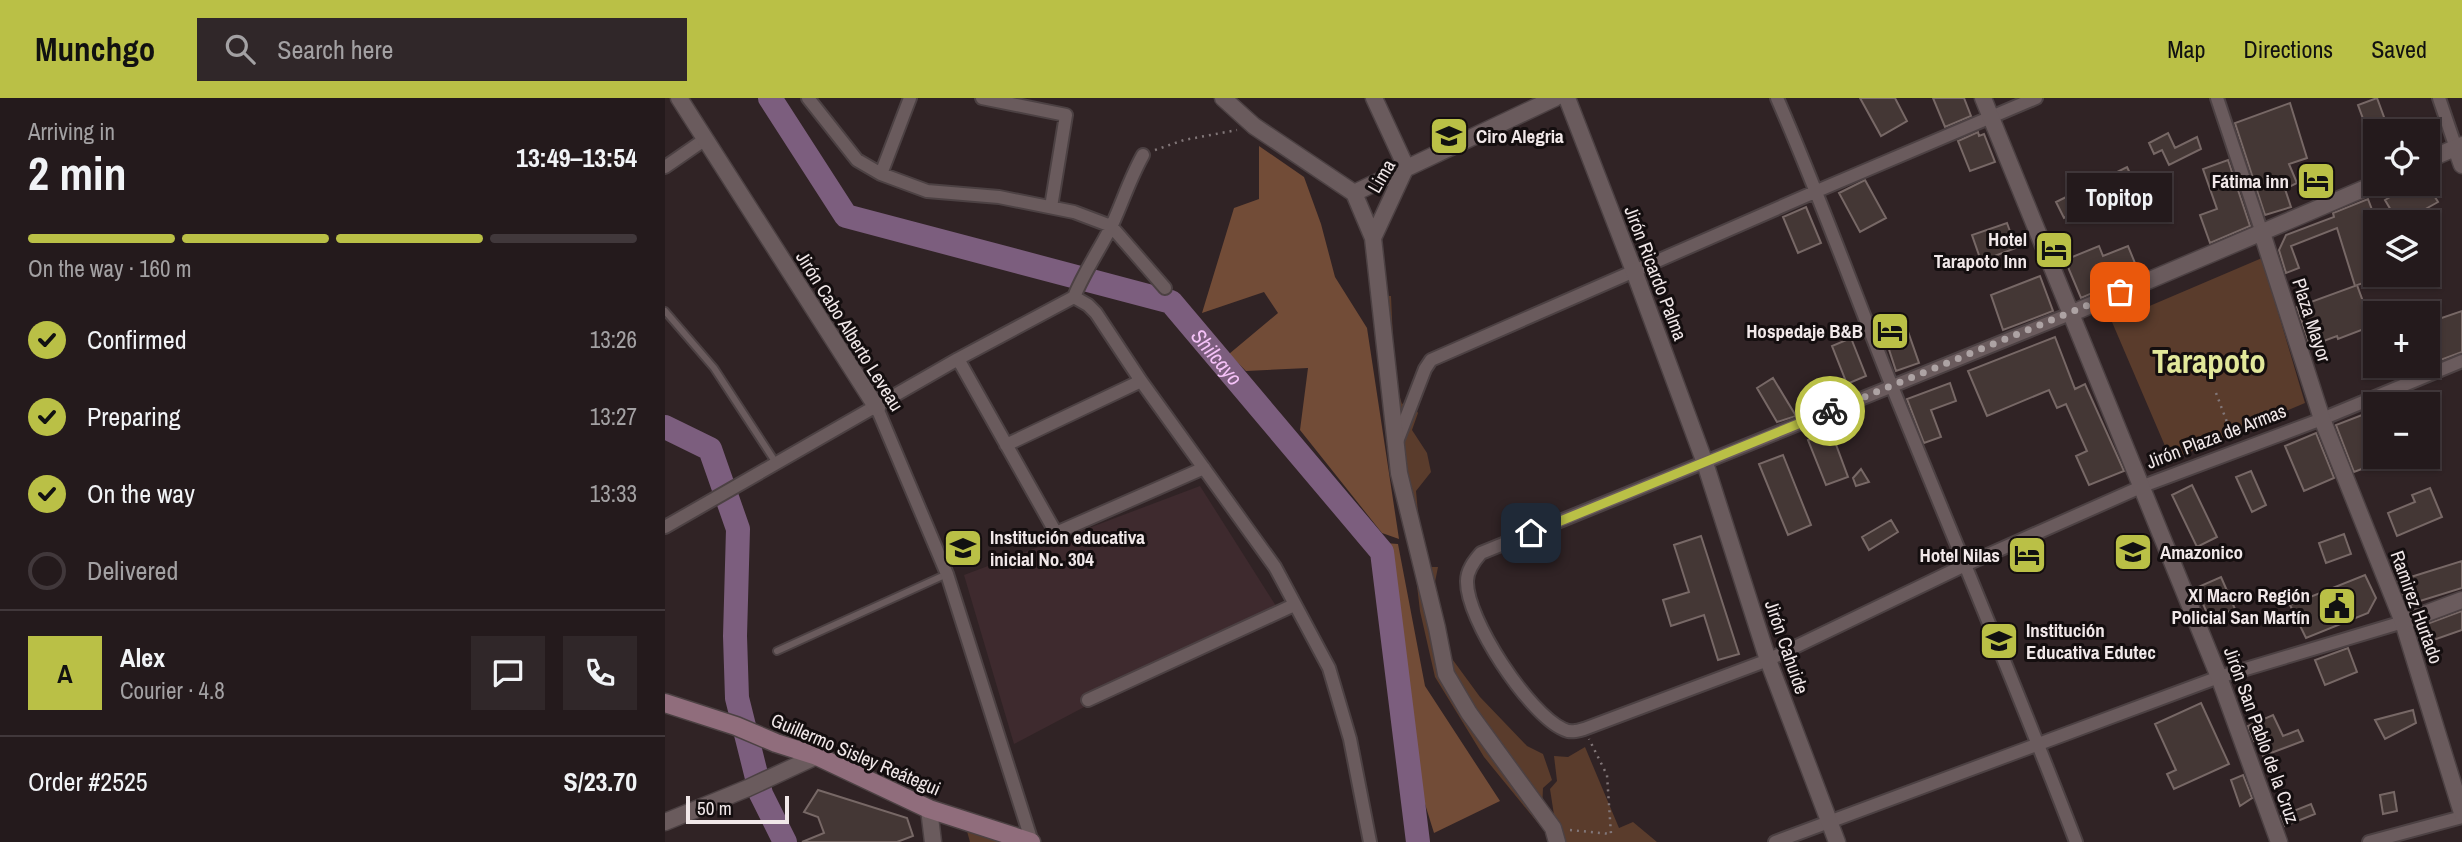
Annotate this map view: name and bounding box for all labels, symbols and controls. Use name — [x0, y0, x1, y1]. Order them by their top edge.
search box — [197, 18, 687, 81]
text: Munchgo — [35, 27, 155, 71]
icon: search — [221, 30, 259, 68]
text: Search here — [277, 32, 393, 67]
text: Map — [2167, 33, 2205, 65]
text: Directions — [2243, 33, 2333, 65]
text: Saved — [2371, 33, 2427, 65]
school or university icon: Ciro Alegria — [1428, 115, 1470, 157]
text: Arriving in — [28, 116, 115, 147]
map controls — [2363, 119, 2440, 469]
button: locate — [2363, 119, 2440, 196]
place label: Ciro Alegria — [1476, 123, 1564, 149]
text: 13:49–13:54 — [516, 140, 637, 175]
text: 2 min — [28, 142, 127, 204]
street label: Lima — [1361, 154, 1401, 197]
hotel icon: Fátima inn — [2295, 160, 2337, 202]
place label: Fátima inn — [2212, 168, 2289, 194]
callout: Topitop — [2067, 173, 2173, 222]
text: Topitop — [2086, 182, 2153, 213]
street label: Jirón Ricardo Palma — [1618, 202, 1694, 344]
button: layers — [2363, 210, 2440, 287]
place label: Hotel Tarapoto Inn — [1934, 226, 2027, 274]
hotel icon: Hotel Tarapoto Inn — [2033, 229, 2075, 271]
street label: Jirón Cabo Alberto Leveau — [790, 246, 910, 416]
text: On the way · 160 m — [28, 253, 192, 284]
pin — [2090, 262, 2150, 322]
icon: bag — [2101, 273, 2139, 311]
street label: Plaza Mayor — [2286, 275, 2338, 366]
button: + — [2363, 301, 2440, 378]
hotel icon: Hospedaje B&B — [1869, 310, 1911, 352]
place label: Hospedaje B&B — [1746, 318, 1863, 344]
icon: check — [28, 321, 66, 359]
text: Confirmed — [87, 322, 187, 357]
water label: Shilcayo — [1185, 322, 1249, 391]
text: 13:26 — [590, 324, 637, 355]
district label: Tarapoto — [2152, 339, 2266, 383]
courier — [1795, 376, 1865, 446]
icon: bike — [1811, 392, 1849, 430]
button: − — [2363, 392, 2440, 469]
street label: Jirón Plaza de Armas — [2142, 397, 2290, 475]
icon: check — [28, 398, 66, 436]
text: Preparing — [87, 399, 181, 434]
text: 13:27 — [590, 401, 637, 432]
icon: check — [28, 475, 66, 513]
text: On the way — [87, 476, 195, 511]
text: 13:33 — [590, 478, 637, 509]
pin — [1501, 503, 1561, 563]
icon: home — [1512, 514, 1550, 552]
place label: Institución educativa inicial No. 304 — [990, 524, 1145, 572]
school or university icon: Institución educativa inicial No. 304 — [942, 527, 984, 569]
school or university icon: Amazonico — [2112, 531, 2154, 573]
hotel icon: Hotel Nilas — [2006, 534, 2048, 576]
place label: Amazonico — [2160, 539, 2243, 565]
place label: Hotel Nilas — [1919, 542, 2000, 568]
street label: Ramirez Hurtado — [2384, 547, 2450, 667]
text: Delivered — [87, 553, 178, 588]
place label: XI Macro Región Policial San Martín — [2171, 582, 2310, 630]
public building icon: XI Macro Región Policial San Martín — [2316, 585, 2358, 627]
street label: Jirón Cahuide — [1759, 596, 1815, 698]
place label: Institución Educativa Edutec — [2026, 617, 2156, 665]
school or university icon: Institución Educativa Edutec — [1978, 620, 2020, 662]
button: chat — [471, 636, 545, 710]
button: phone — [563, 636, 637, 710]
text: Alex — [120, 640, 165, 675]
street label: Jirón San Pablo de la Cruz — [2218, 643, 2306, 827]
text: A — [57, 656, 73, 691]
text: Courier · 4.8 — [120, 675, 225, 706]
street label: Guillermo Sisley Reátegui — [767, 707, 945, 801]
text: Order #2525 — [28, 764, 148, 799]
text: S/23.70 — [563, 764, 637, 799]
scale bar — [686, 793, 789, 825]
text: 50 m — [697, 795, 732, 821]

